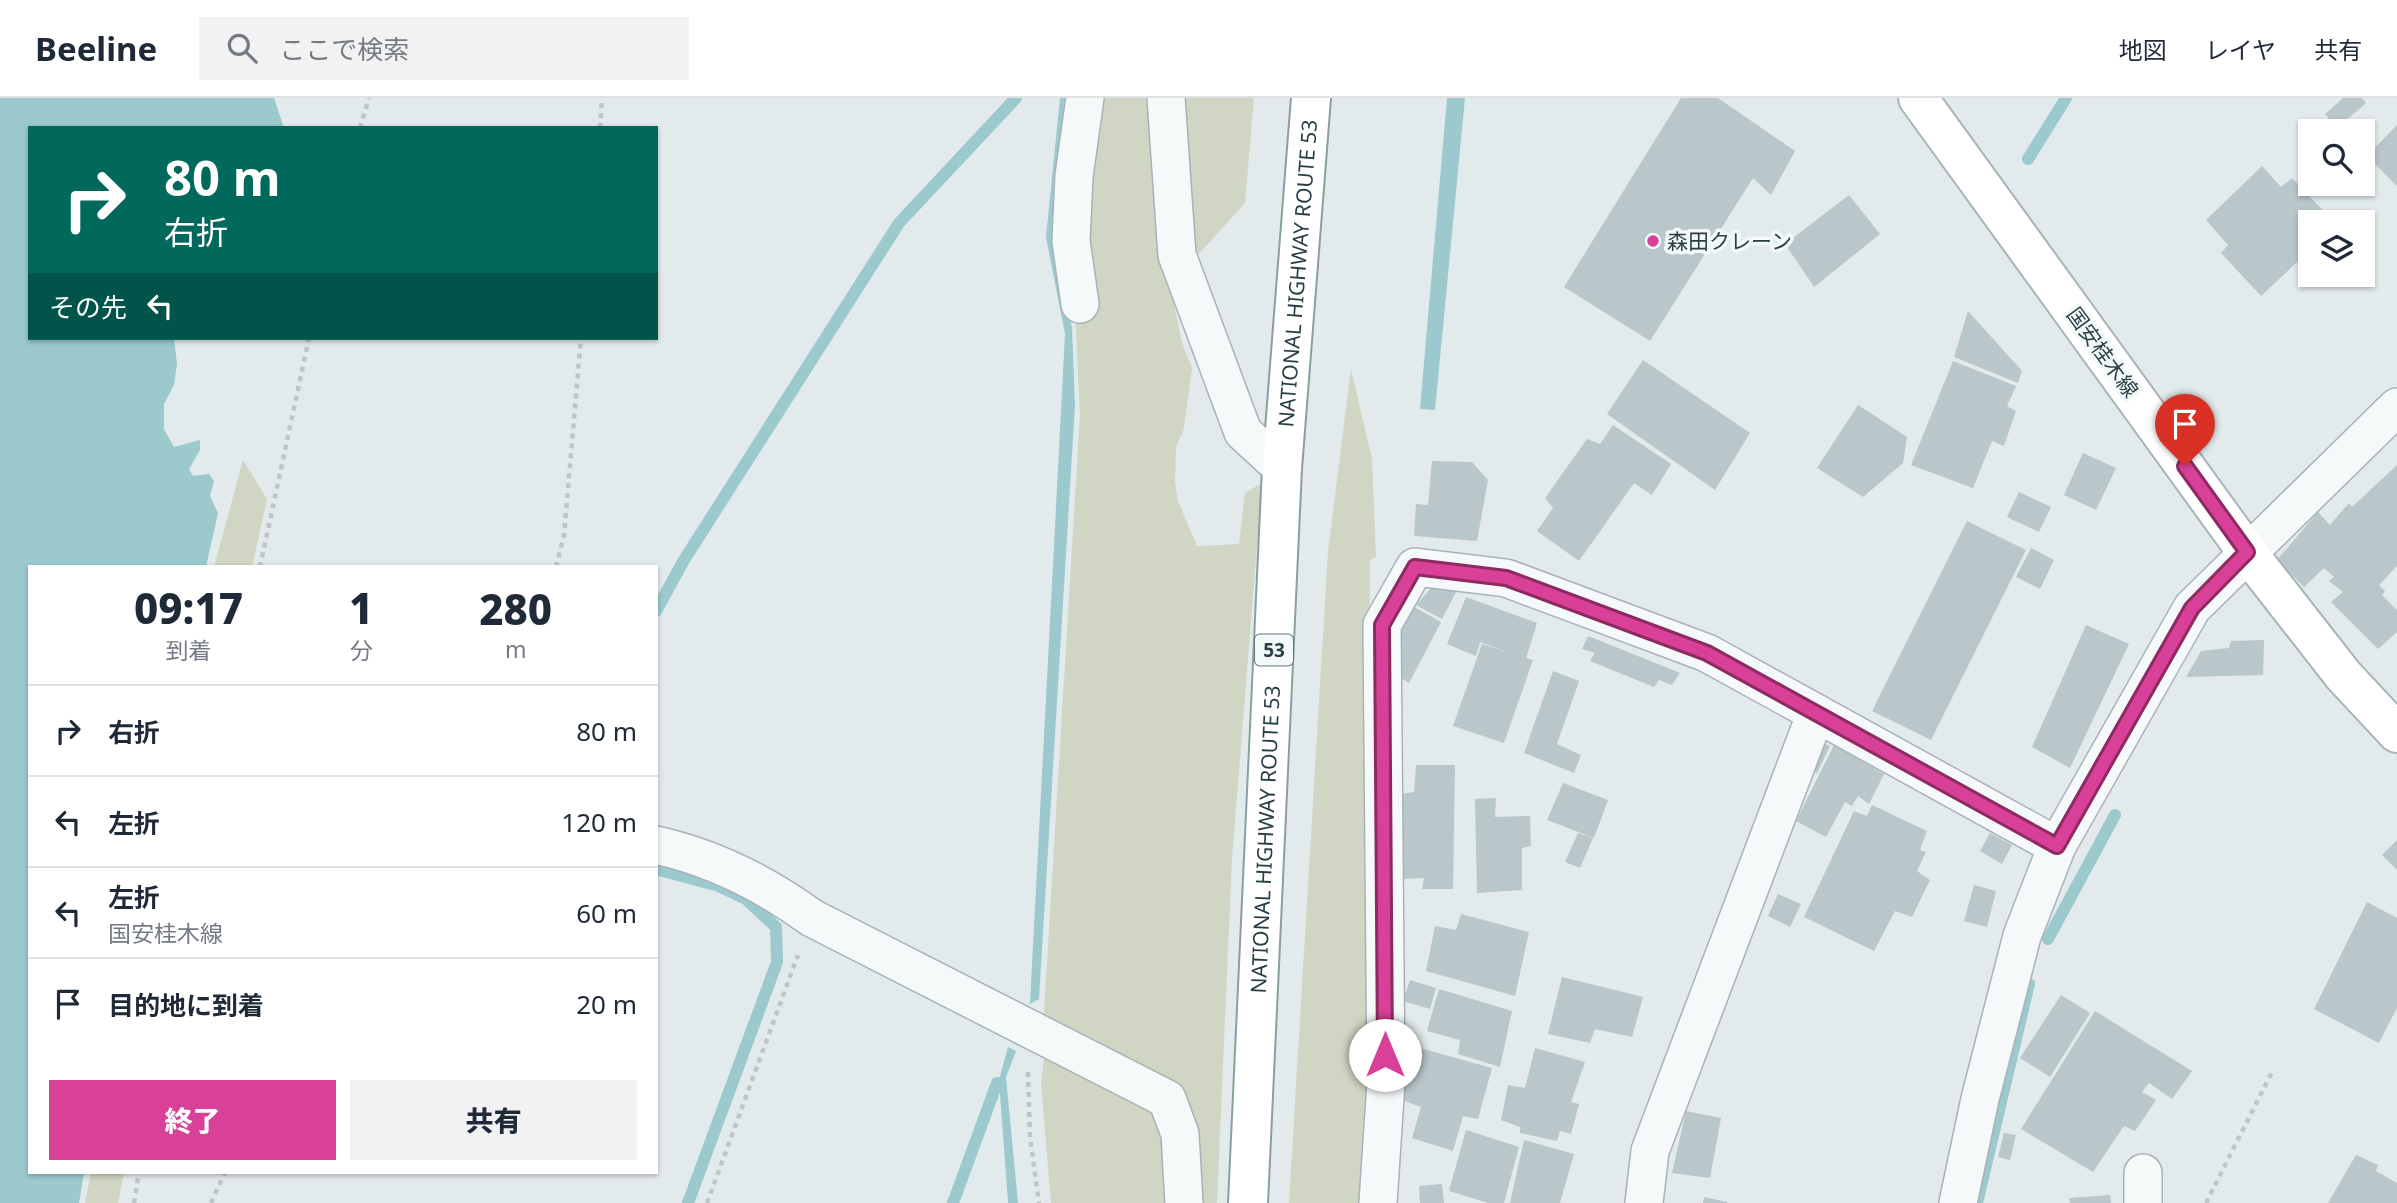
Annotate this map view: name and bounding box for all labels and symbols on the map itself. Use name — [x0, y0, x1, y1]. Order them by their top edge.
street label: NATIONAL HIGHWAY ROUTE 53 — [1271, 119, 1323, 428]
place label: 森田クレーン — [1667, 227, 1792, 255]
marker: 森田クレーン — [1645, 233, 1661, 249]
street label: 国安桂木線 — [2061, 301, 2145, 403]
pin — [2155, 394, 2215, 466]
road number: 53 — [1255, 635, 1293, 666]
street label: NATIONAL HIGHWAY ROUTE 53 — [1244, 685, 1286, 994]
position arrow — [1348, 1018, 1422, 1092]

